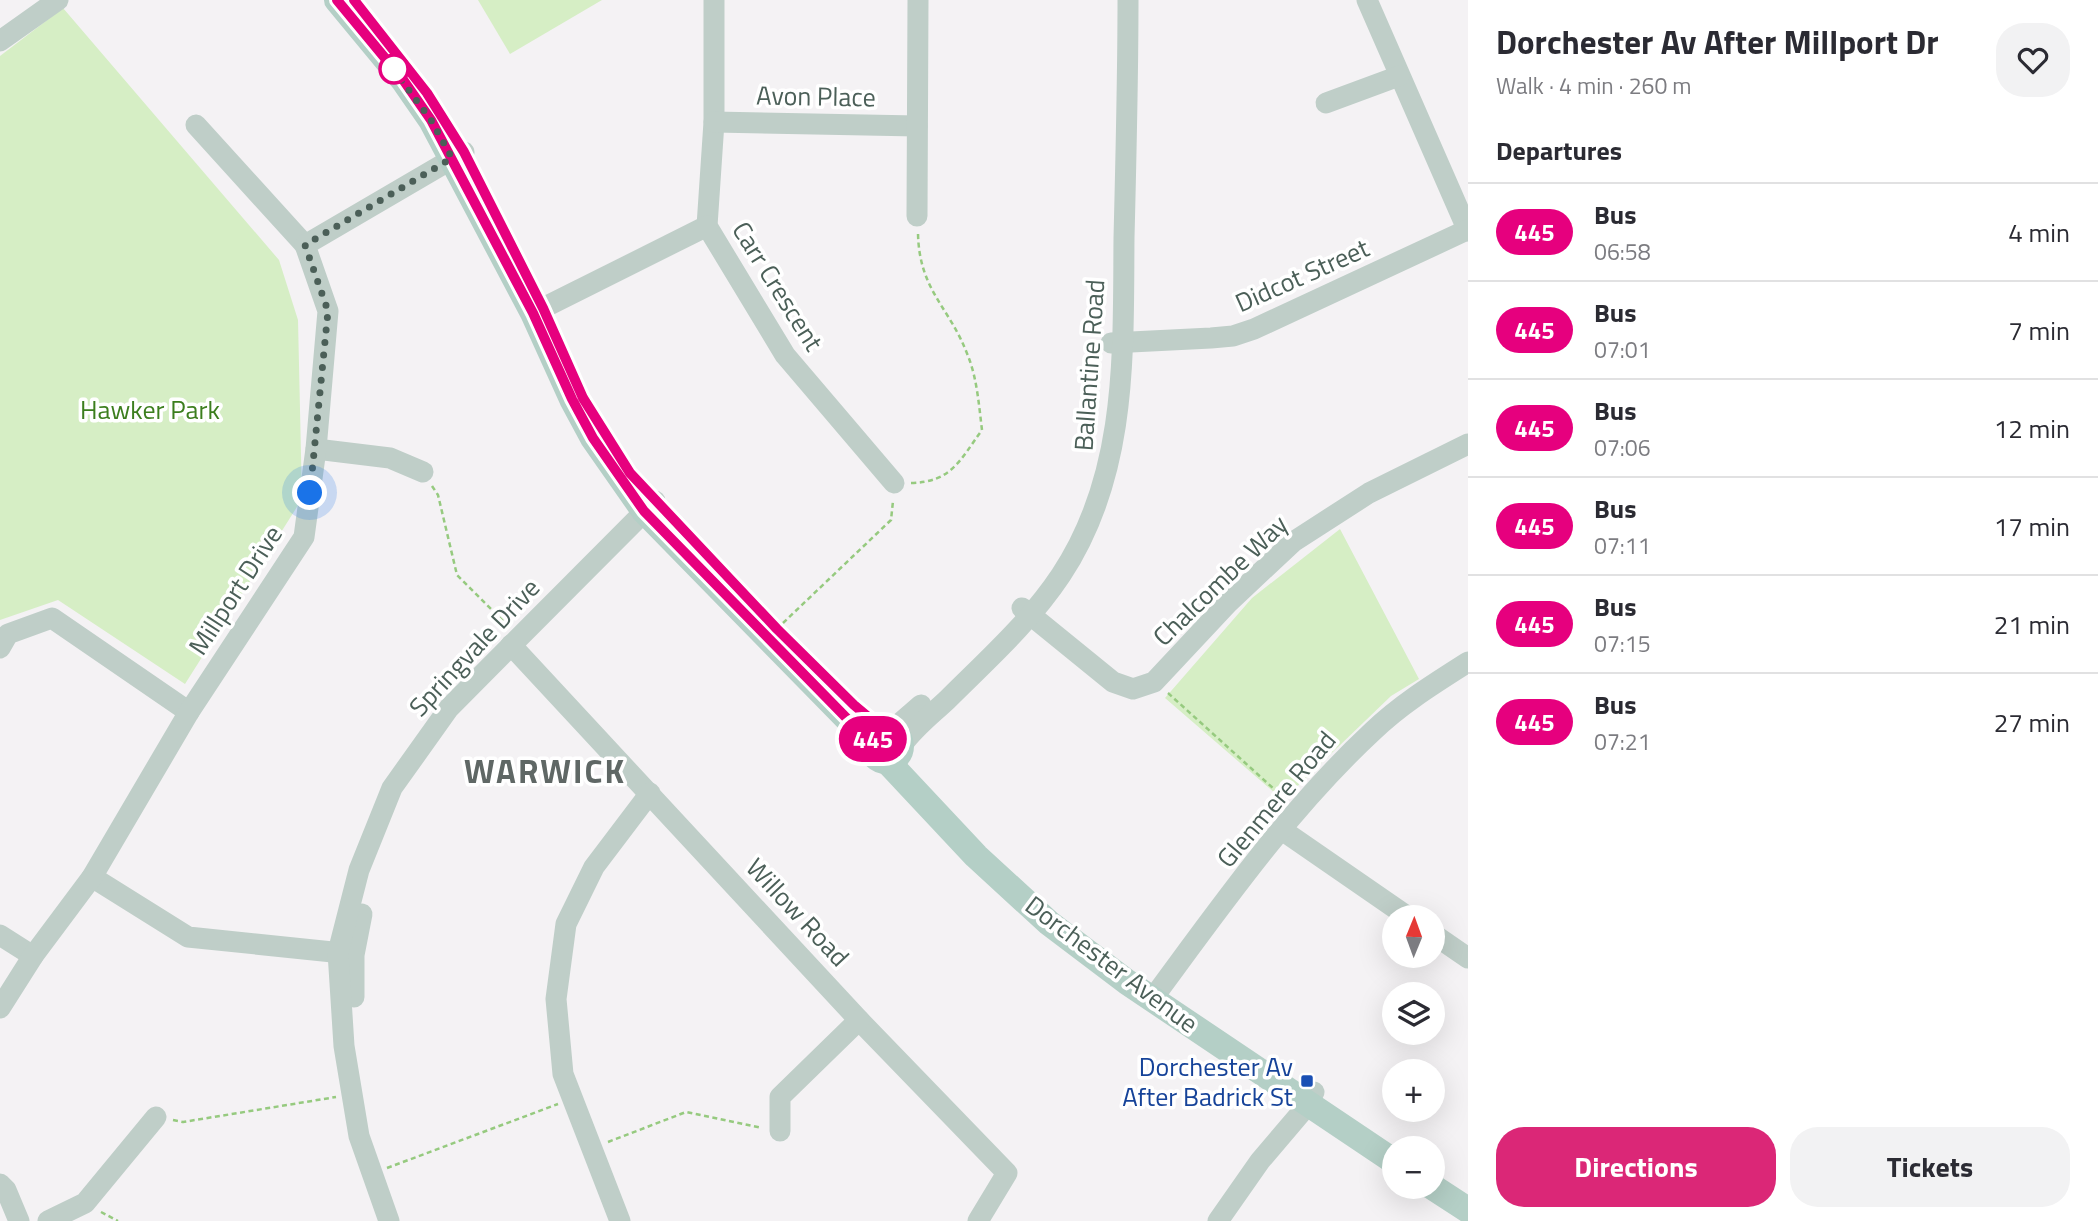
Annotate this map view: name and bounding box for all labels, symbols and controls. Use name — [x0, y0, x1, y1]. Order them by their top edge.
text: Dorchester Av After Millport Dr — [1496, 17, 1939, 67]
button: heart — [1996, 23, 2070, 97]
unlabelled marker — [379, 54, 409, 84]
text: Walk · 4 min · 260 m — [1496, 68, 1692, 103]
street label: Avon Place — [756, 75, 876, 117]
text: Departures — [1496, 131, 1622, 170]
text: Bus — [1594, 195, 1636, 234]
text: 4 min — [2008, 213, 2070, 252]
street label: Carr Crescent — [723, 214, 833, 358]
text: 445 — [1514, 214, 1555, 250]
street label: Didcot Street — [1229, 228, 1375, 322]
text: 06:58 — [1594, 234, 1651, 269]
street label: Ballantine Road — [1064, 278, 1114, 452]
text: Bus — [1594, 293, 1636, 332]
text: 7 min — [2008, 311, 2070, 350]
text: 445 — [1514, 312, 1555, 348]
text: 07:01 — [1594, 332, 1651, 367]
park label: Hawker Park — [80, 390, 220, 429]
text: Bus — [1594, 391, 1636, 430]
text: 12 min — [1994, 409, 2070, 448]
text: 445 — [1514, 410, 1555, 446]
text: 07:06 — [1594, 430, 1651, 465]
your location — [292, 475, 327, 510]
text: Bus — [1594, 489, 1636, 528]
street label: Chalcombe Way — [1144, 505, 1296, 655]
text: 17 min — [1994, 507, 2070, 546]
text: 445 — [1514, 508, 1555, 544]
street label: Millport Drive — [178, 517, 292, 663]
text: 07:11 — [1594, 528, 1651, 563]
street label: Springvale Drive — [399, 569, 549, 725]
text: Bus — [1594, 587, 1636, 626]
text: 21 min — [1994, 605, 2070, 644]
text: 445 — [1514, 606, 1555, 642]
text: 07:15 — [1594, 626, 1651, 661]
text: Bus — [1594, 685, 1636, 724]
text: 27 min — [1994, 703, 2070, 742]
text: 445 — [1514, 704, 1555, 740]
line badge: 445 — [833, 716, 913, 762]
text: 445 — [853, 721, 893, 757]
street label: Glenmere Road — [1207, 722, 1345, 876]
text: 07:21 — [1594, 724, 1651, 759]
district label: WARWICK — [464, 746, 626, 796]
street label: Willow Road — [737, 849, 859, 975]
street label: Dorchester Avenue — [1017, 886, 1207, 1042]
north arrow — [1382, 905, 1446, 968]
map controls — [1382, 905, 1445, 1199]
button: layers — [1382, 982, 1445, 1045]
place label: Dorchester Av After Badrick St — [1122, 1047, 1293, 1116]
button: + — [1382, 1059, 1445, 1122]
marker: Dorchester Av After Badrick St — [1299, 1073, 1315, 1089]
button: Directions — [1496, 1127, 1776, 1207]
button: Tickets — [1790, 1127, 2070, 1207]
button: − — [1382, 1136, 1445, 1199]

